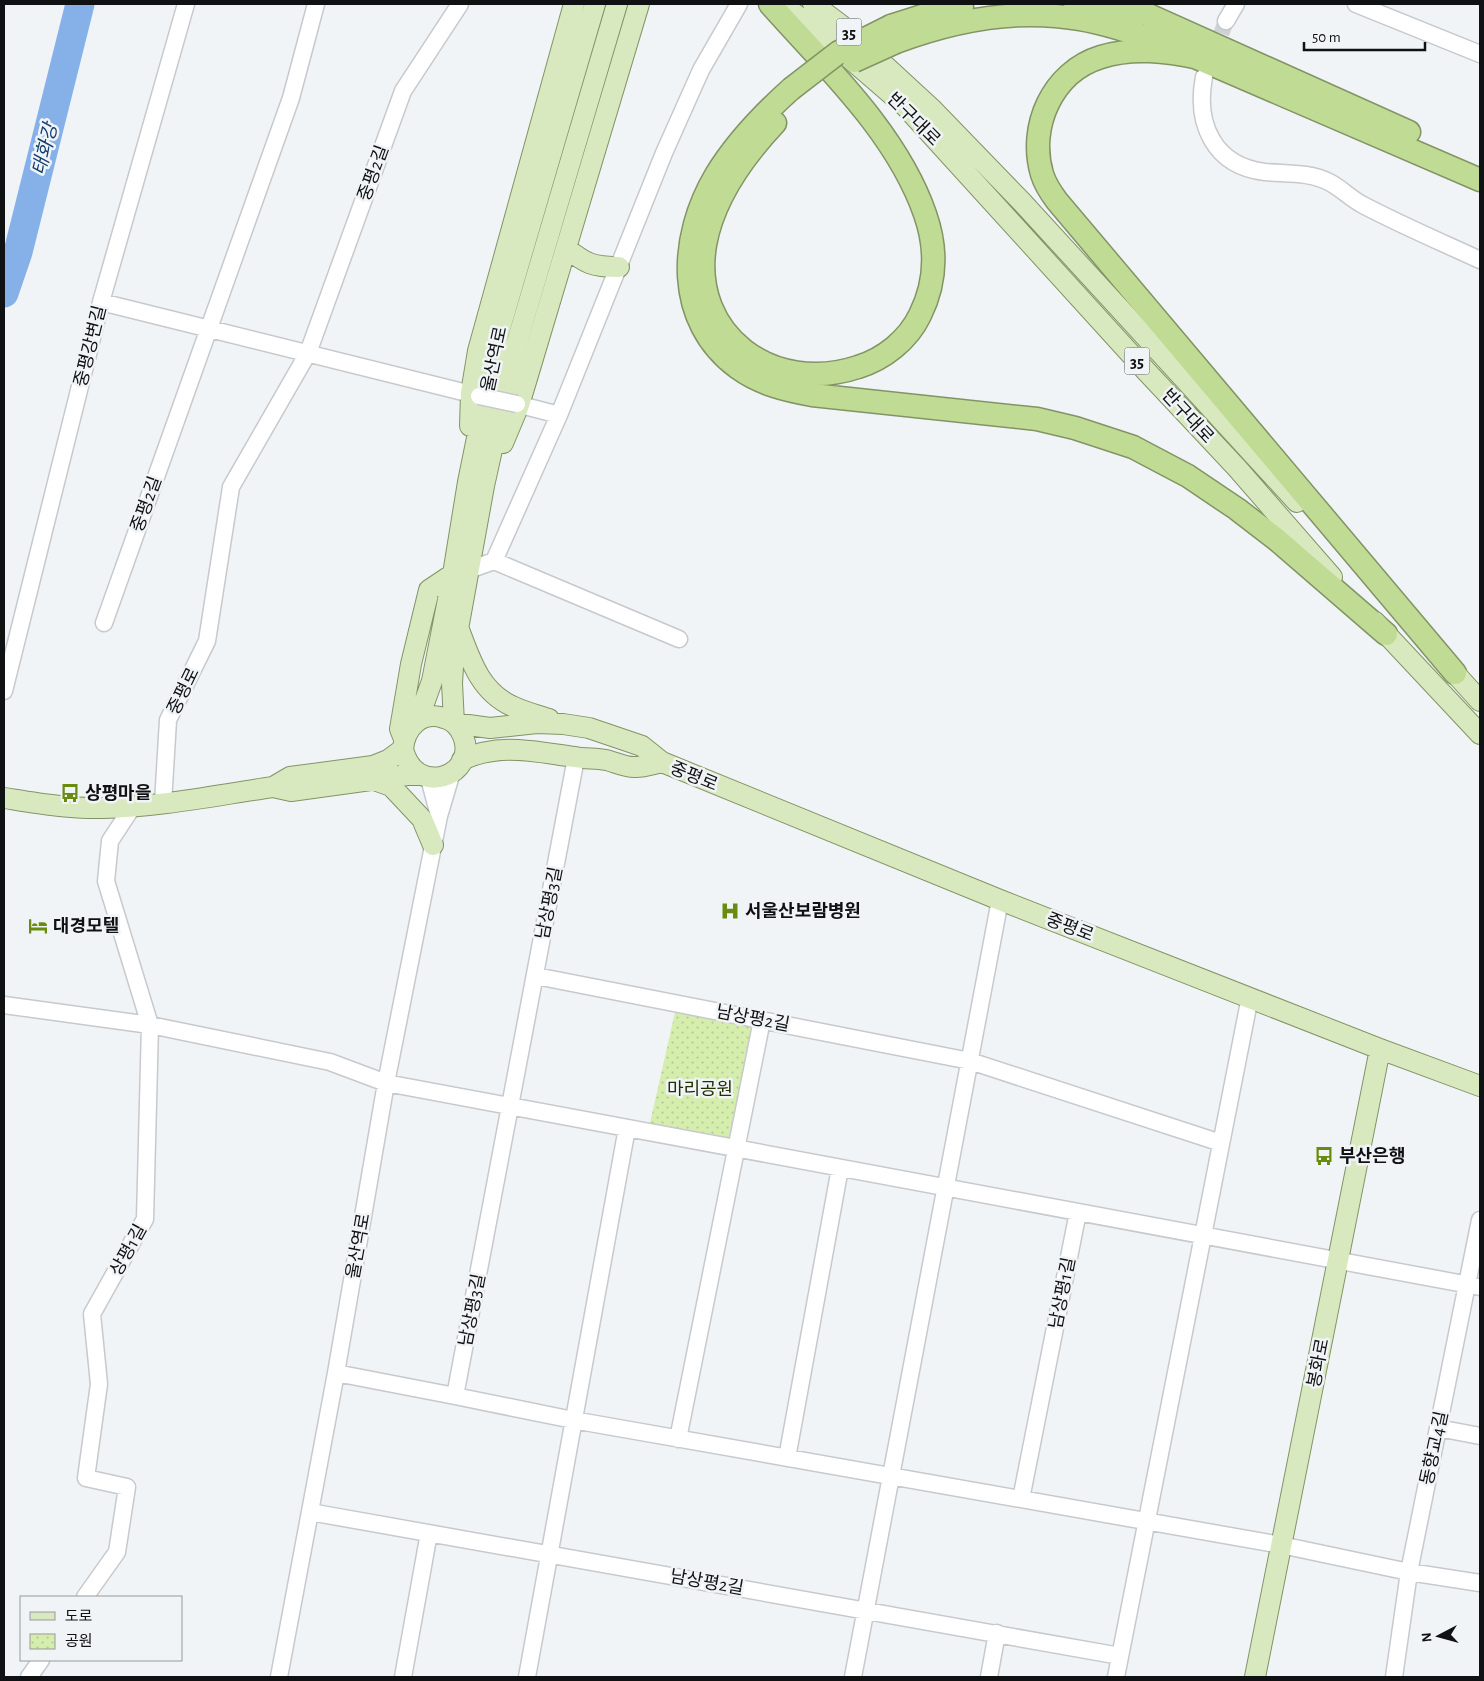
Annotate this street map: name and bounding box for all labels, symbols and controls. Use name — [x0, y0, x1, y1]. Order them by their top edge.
road number: 35 — [836, 18, 862, 46]
scale bar — [1304, 20, 1425, 52]
text: 50 m — [1312, 30, 1341, 45]
street label: 반구대로 — [884, 89, 944, 149]
water label: 태화강 — [29, 119, 62, 177]
street label: 중평2길 — [355, 143, 392, 204]
street label: 중평강변길 — [70, 303, 110, 389]
street label: 울산역로 — [478, 325, 511, 393]
road number: 35 — [1124, 348, 1150, 374]
street label: 반구대로 — [1158, 386, 1217, 447]
street label: 중평2길 — [128, 474, 165, 535]
street label: 중평로 — [164, 665, 203, 718]
street label: 중평로 — [667, 758, 720, 795]
bus stop icon: 상평마을 — [59, 782, 81, 804]
place label: 상평마을 — [85, 784, 151, 803]
street label: 남상평3길 — [532, 865, 566, 941]
hospital icon: 서울산보람병원 — [719, 900, 741, 922]
place label: 서울산보람병원 — [745, 902, 861, 921]
street label: 중평로 — [1043, 910, 1096, 945]
hotel icon: 대경모텔 — [27, 915, 49, 937]
place label: 대경모텔 — [53, 917, 119, 936]
street label: 남상평2길 — [715, 1001, 791, 1035]
park label: 마리공원 — [667, 1079, 733, 1099]
bus stop icon: 부산은행 — [1313, 1145, 1335, 1167]
place label: 부산은행 — [1339, 1146, 1405, 1166]
street label: 울산역로 — [343, 1212, 374, 1280]
street label: 상평1길 — [106, 1221, 150, 1279]
street label: 남상평1길 — [1045, 1256, 1079, 1330]
street label: 남상평3길 — [455, 1272, 489, 1348]
street label: 봉화로 — [1304, 1337, 1333, 1389]
street label: 동향교4길 — [1417, 1409, 1452, 1487]
street label: 남상평2길 — [669, 1566, 745, 1598]
legend — [20, 1596, 182, 1661]
text: 도로 — [65, 1609, 93, 1624]
north arrow — [1414, 1611, 1464, 1661]
text: N — [1420, 1632, 1435, 1643]
text: 공원 — [65, 1633, 93, 1649]

